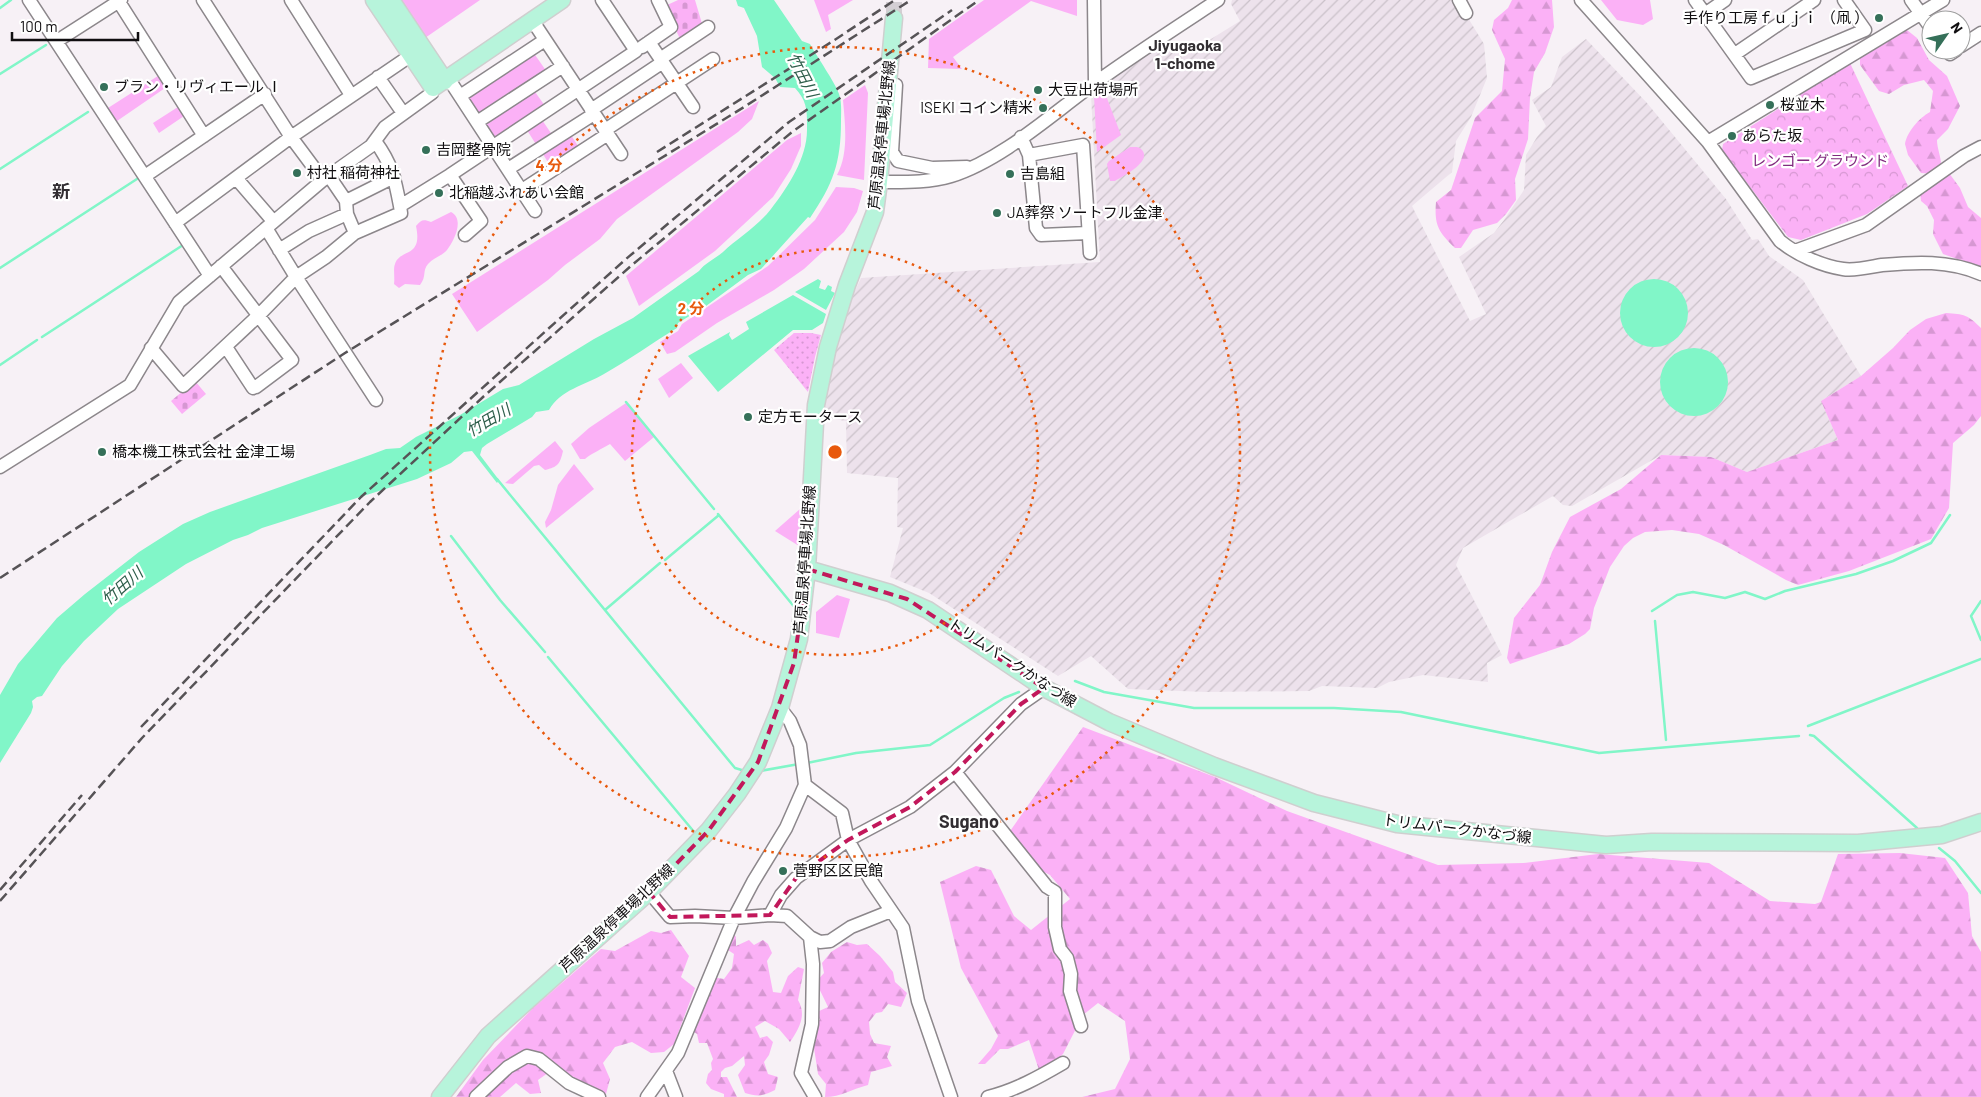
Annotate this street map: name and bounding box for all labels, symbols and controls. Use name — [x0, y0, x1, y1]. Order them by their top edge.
place label: 手作り工房ｆｕｊｉ （凧 ） — [1683, 8, 1869, 27]
scale bar — [12, 10, 139, 42]
north arrow — [1921, 10, 1971, 60]
marker: 手作り工房ｆｕｊｉ （凧 ） — [1873, 12, 1885, 24]
text: 100 m — [20, 17, 58, 35]
text: N — [1948, 19, 1967, 36]
district label: Jiyugaoka 1-chome — [1148, 35, 1222, 72]
water label: 竹田川 — [784, 49, 824, 102]
street label: 芦原温泉停車場北野線 — [864, 59, 898, 210]
place label: ブラン・リヴィエール Ⅰ — [114, 77, 282, 95]
place label: 大豆出荷場所 — [1048, 80, 1138, 98]
marker: ブラン・リヴィエール Ⅰ — [98, 81, 110, 93]
marker: 大豆出荷場所 — [1032, 84, 1044, 96]
place label: 桜並木 — [1780, 95, 1825, 113]
place label: ISEKI コイン精米 — [920, 98, 1033, 116]
marker: 桜並木 — [1764, 99, 1776, 111]
marker: ISEKI コイン精米 — [1037, 102, 1049, 114]
place label: あらた坂 — [1742, 126, 1802, 144]
marker: あらた坂 — [1726, 130, 1738, 142]
place label: 吉岡整骨院 — [436, 140, 511, 158]
marker: 吉岡整骨院 — [420, 144, 432, 156]
park label: レンゴー グラウンド — [1751, 151, 1889, 169]
text: 4 分 — [535, 156, 563, 174]
place label: 村社 稲荷神社 — [307, 163, 400, 181]
place label: 吉島組 — [1020, 164, 1065, 182]
marker: 村社 稲荷神社 — [291, 167, 303, 179]
marker: 吉島組 — [1004, 168, 1016, 180]
district label: 新 — [52, 180, 70, 202]
place label: 北稲越ふれあい会館 — [449, 183, 584, 201]
marker: 北稲越ふれあい会館 — [433, 187, 445, 199]
place label: JA葬祭 ソートフル金津 — [1007, 203, 1163, 221]
marker: JA葬祭 ソートフル金津 — [991, 207, 1003, 219]
text: 2 分 — [678, 299, 704, 317]
water label: 竹田川 — [462, 398, 515, 440]
place label: 定方モータース — [758, 407, 862, 425]
marker: 定方モータース — [742, 411, 754, 423]
place label: 橋本機工株式会社 金津工場 — [112, 442, 295, 460]
centre of rings — [826, 443, 844, 461]
marker: 橋本機工株式会社 金津工場 — [96, 446, 108, 458]
street label: 芦原温泉停車場北野線 — [790, 484, 818, 635]
water label: 竹田川 — [97, 561, 148, 609]
street label: トリムパークかなづ線 — [945, 614, 1080, 711]
district label: Sugano — [939, 810, 999, 832]
street label: トリムパークかなづ線 — [1382, 810, 1533, 846]
street label: 芦原温泉停車場北野線 — [555, 860, 677, 975]
place label: 菅野区区民館 — [793, 861, 883, 879]
marker: 菅野区区民館 — [777, 865, 789, 877]

